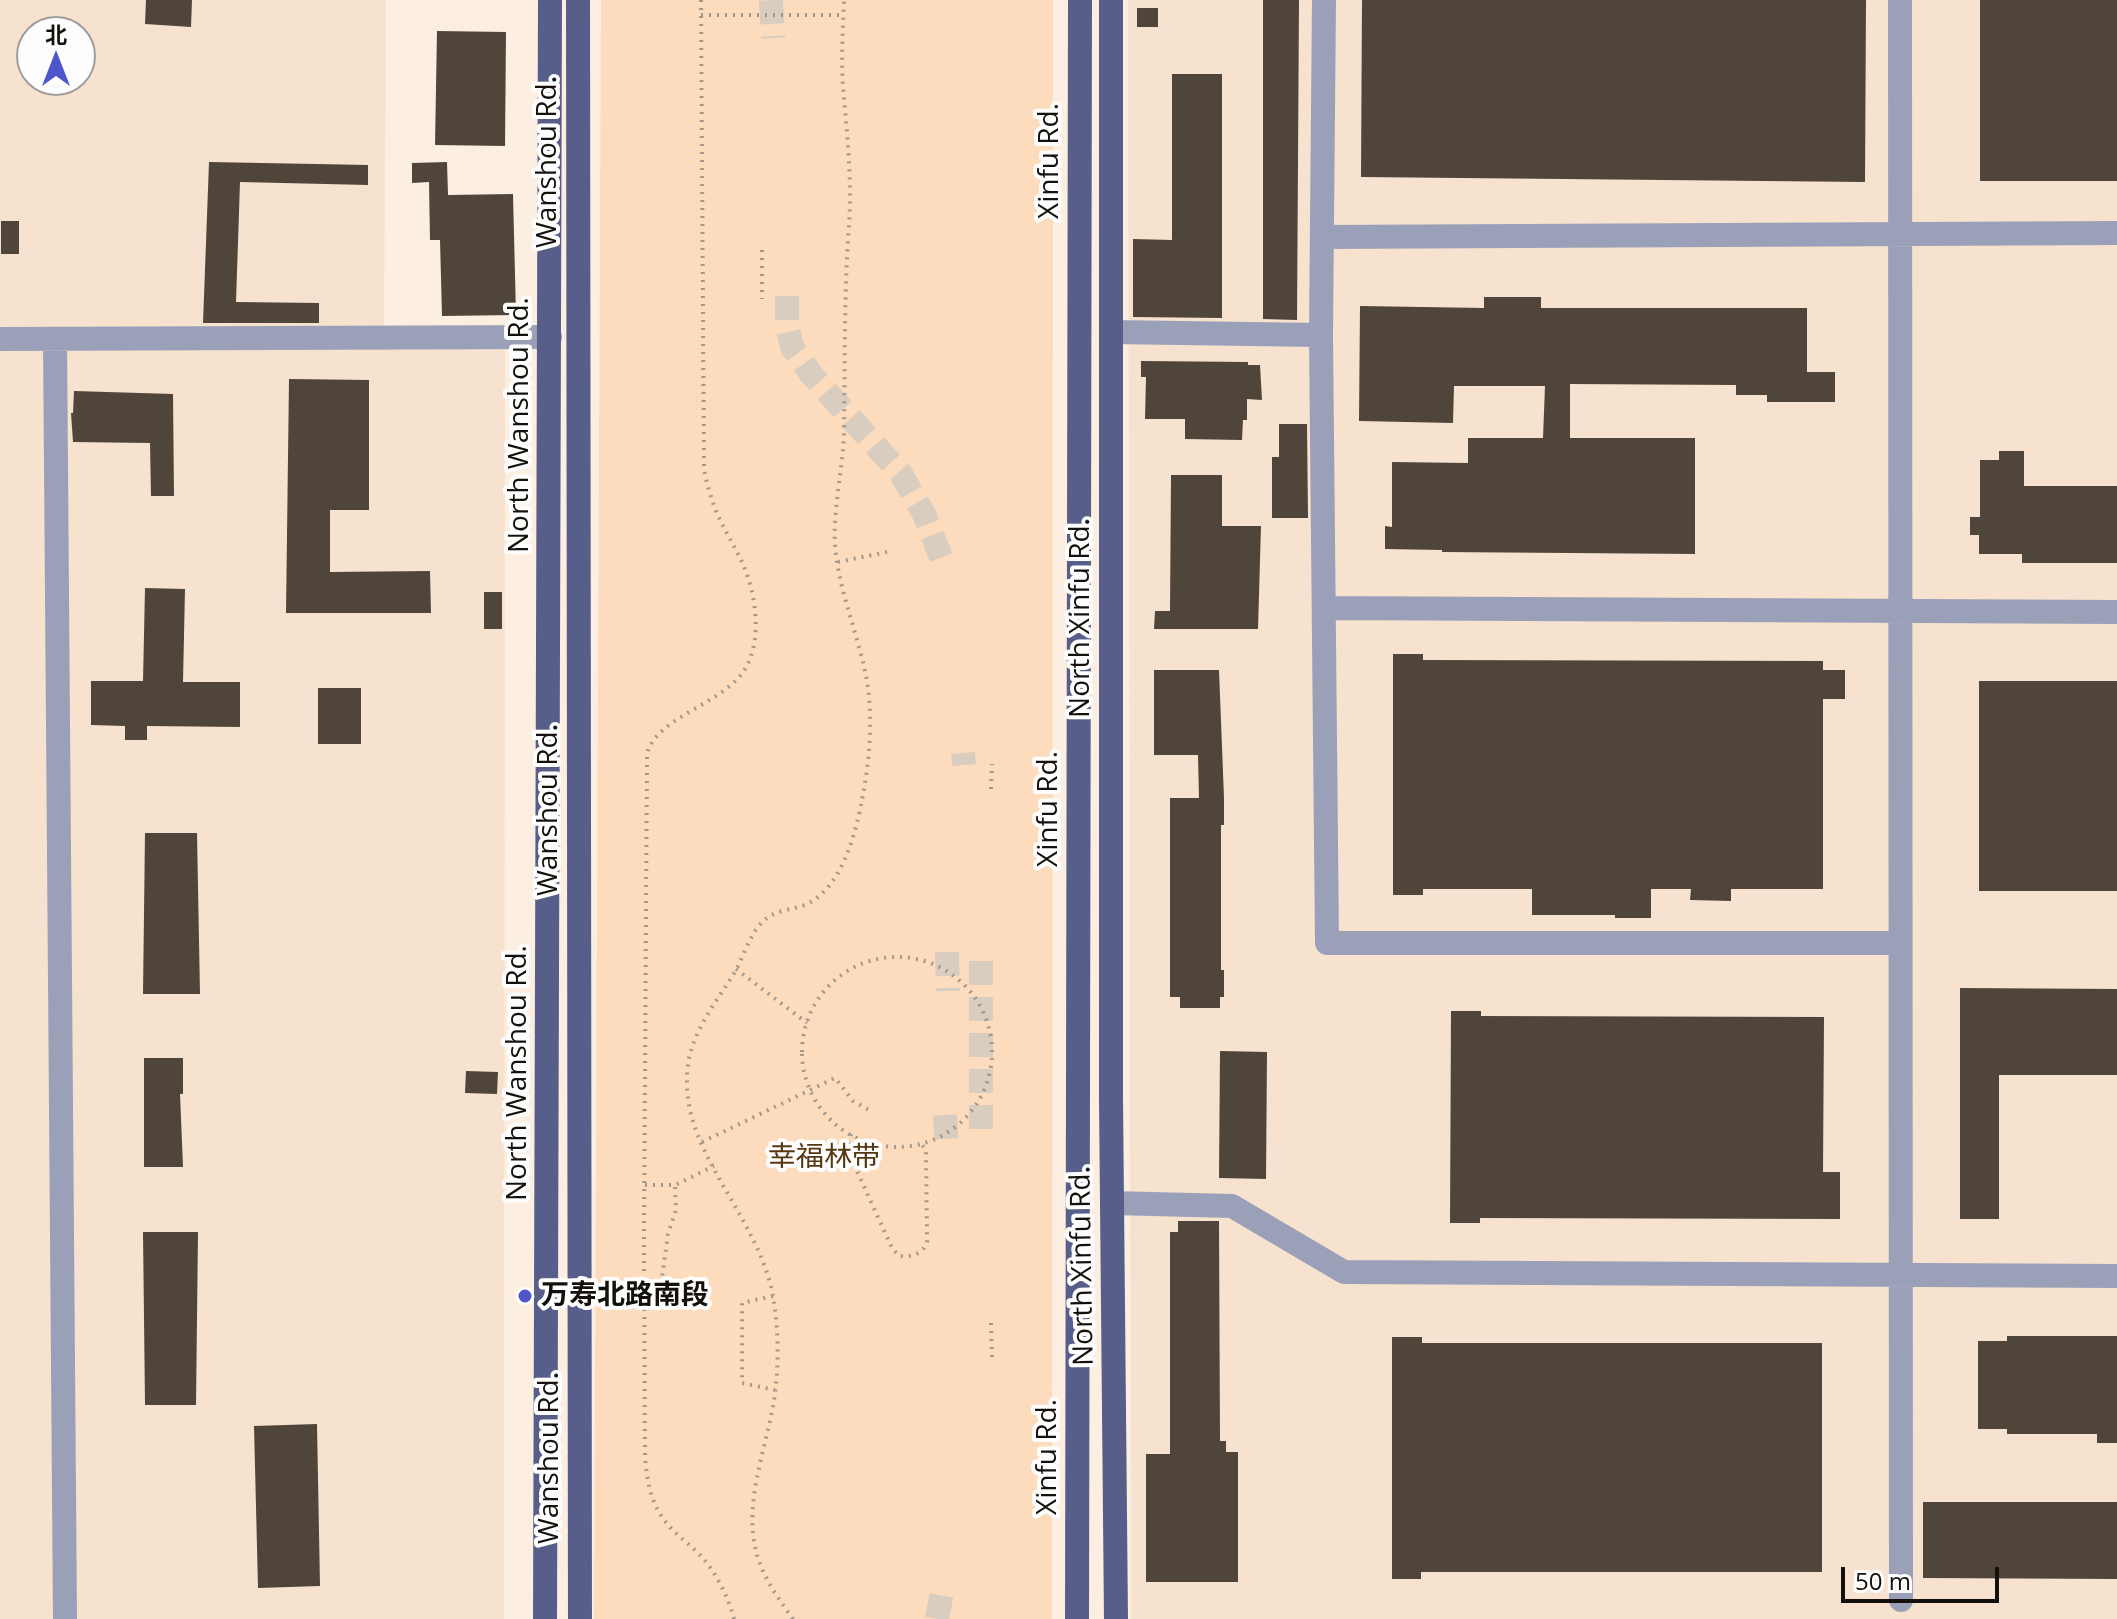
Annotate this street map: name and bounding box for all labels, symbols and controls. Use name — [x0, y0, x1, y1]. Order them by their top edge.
north arrow — [16, 16, 96, 96]
text: 北 — [45, 19, 67, 49]
street label: Wanshou Rd. — [531, 76, 565, 248]
street label: Xinfu Rd. — [1033, 103, 1067, 219]
street label: North Wanshou Rd. — [503, 297, 537, 553]
street label: North Xinfu Rd. — [1064, 518, 1098, 718]
street label: Wanshou Rd. — [532, 724, 566, 896]
street label: Xinfu Rd. — [1032, 751, 1066, 867]
street label: North Wanshou Rd. — [501, 945, 535, 1201]
park label: 幸福林带 — [768, 1141, 880, 1175]
street label: North Xinfu Rd. — [1064, 1166, 1102, 1366]
place label: 万寿北路南段 — [541, 1279, 709, 1313]
marker: 万寿北路南段 — [516, 1287, 534, 1305]
street label: Wanshou Rd. — [533, 1372, 567, 1544]
street label: Xinfu Rd. — [1031, 1399, 1065, 1515]
scale bar — [1845, 1551, 2003, 1601]
text: 50 m — [1855, 1564, 1911, 1597]

